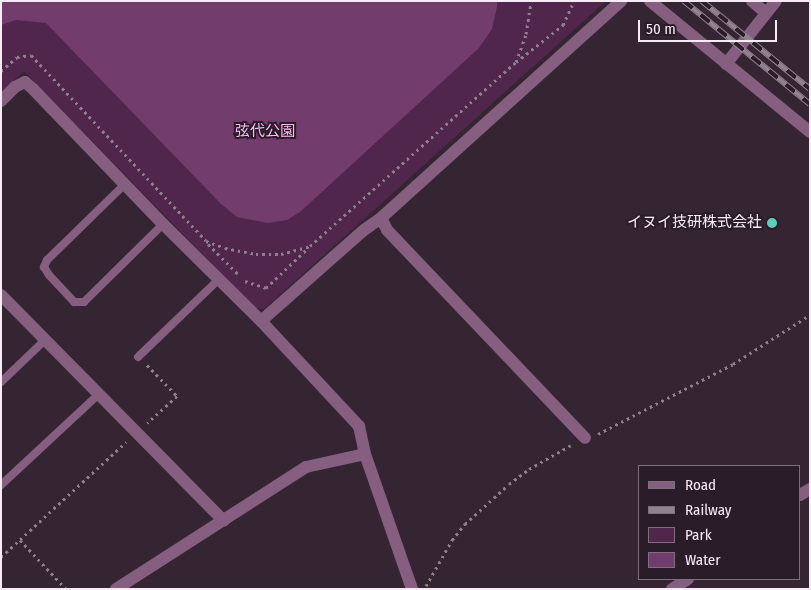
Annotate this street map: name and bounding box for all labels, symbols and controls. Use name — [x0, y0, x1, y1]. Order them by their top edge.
scale bar — [641, 10, 780, 42]
text: 50 m — [646, 20, 676, 38]
park label: 弦代公園 — [235, 123, 295, 141]
place label: イヌイ技研株式会社 — [627, 214, 762, 232]
marker: イヌイ技研株式会社 — [766, 217, 778, 229]
legend — [638, 465, 801, 580]
text: Road — [685, 476, 716, 494]
text: Railway — [685, 501, 732, 519]
text: Park — [685, 526, 712, 544]
text: Water — [685, 551, 720, 569]

